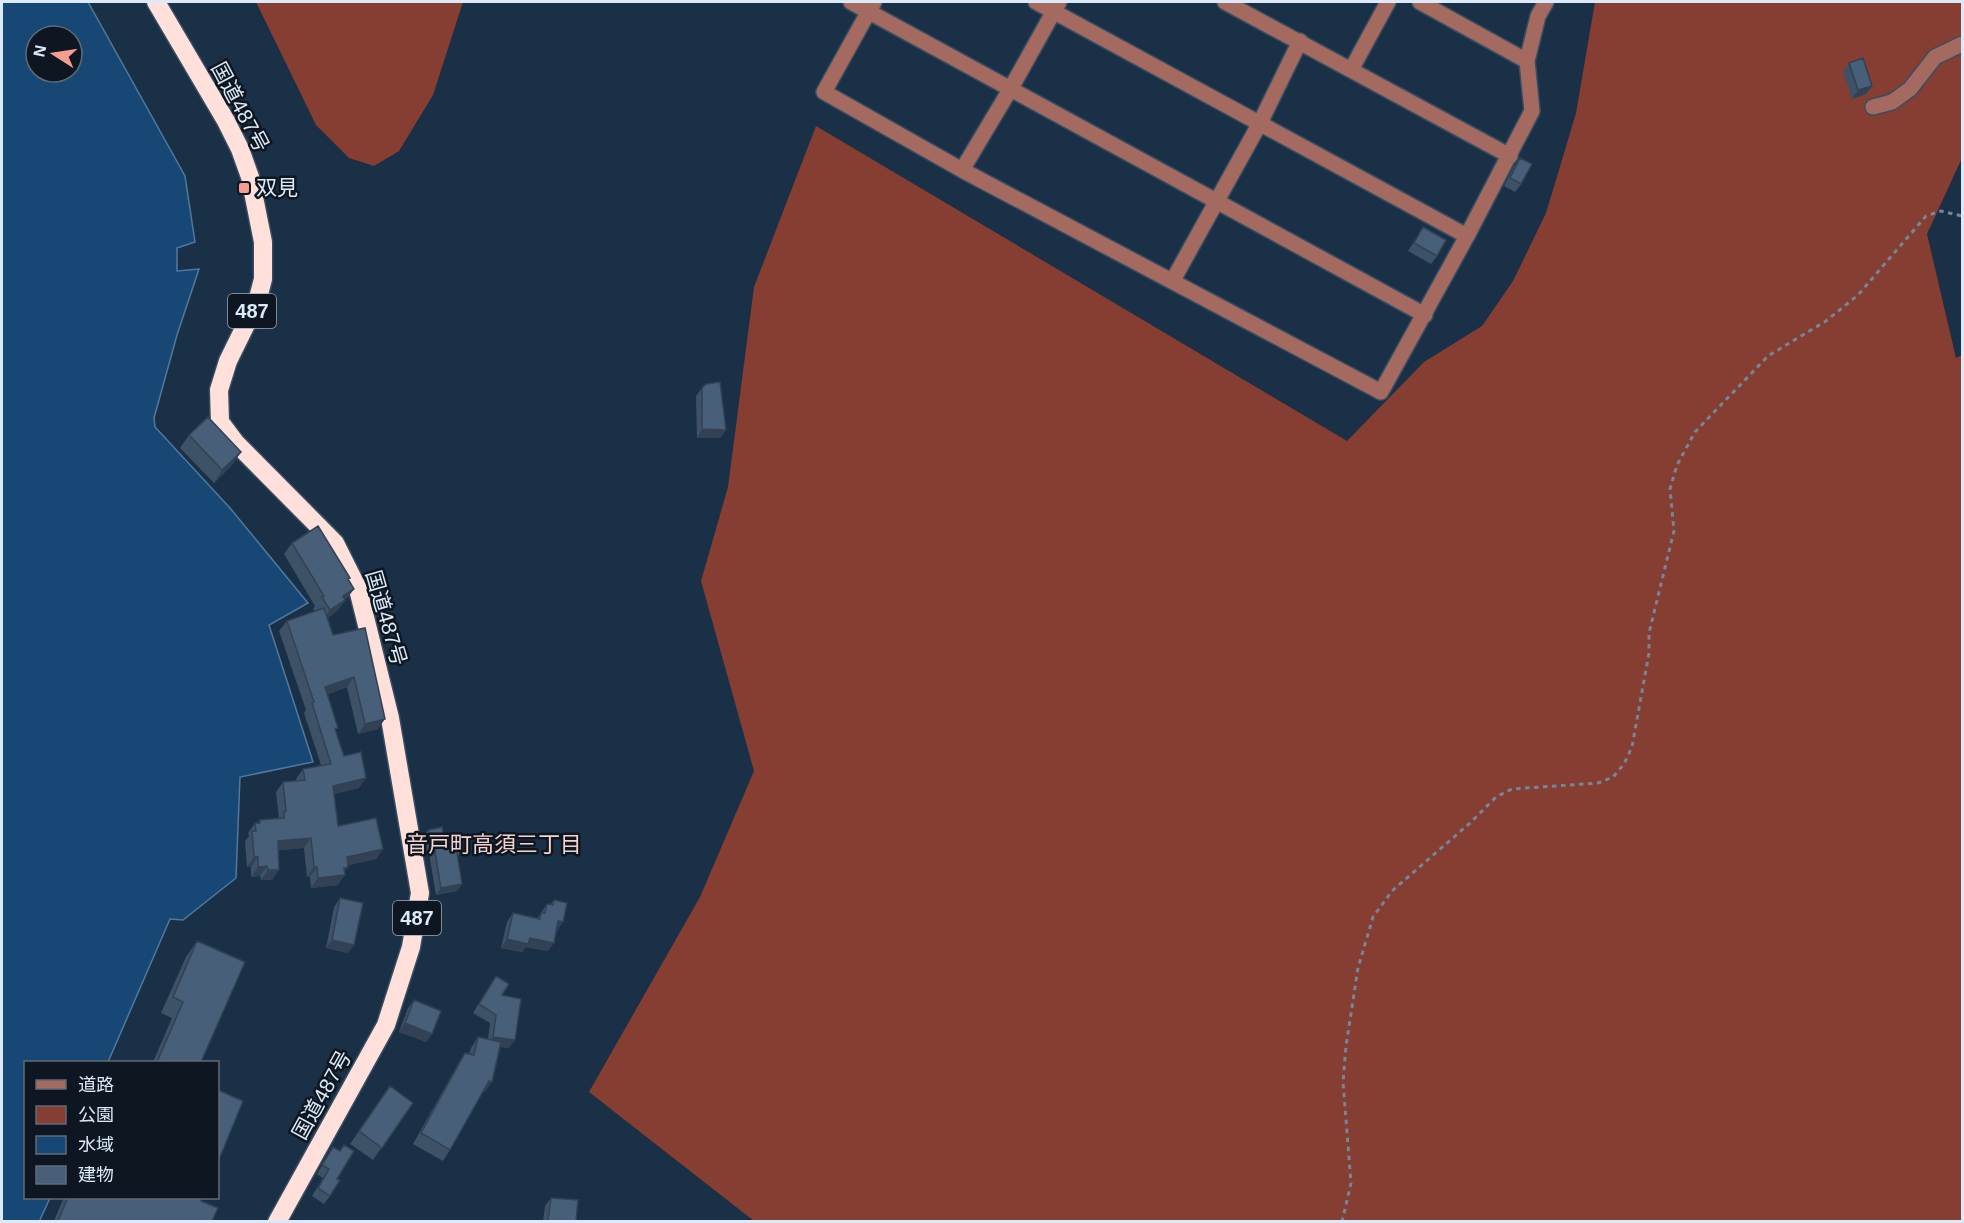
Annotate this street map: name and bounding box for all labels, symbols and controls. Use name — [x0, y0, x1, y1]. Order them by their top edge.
north arrow — [24, 24, 84, 84]
text: N — [30, 44, 49, 58]
street label: 国道487号 — [207, 58, 274, 155]
place label: 双見 — [256, 176, 298, 199]
marker: 双見 — [237, 181, 251, 195]
road number: 487 — [228, 294, 276, 328]
street label: 国道487号 — [362, 568, 411, 668]
district label: 音戸町高須三丁目 — [406, 832, 582, 857]
road number: 487 — [393, 901, 441, 935]
street label: 国道487号 — [288, 1046, 355, 1143]
legend — [24, 1061, 219, 1199]
text: 道路 — [78, 1075, 114, 1095]
text: 公園 — [78, 1105, 114, 1125]
text: 水域 — [78, 1135, 114, 1155]
text: 建物 — [78, 1165, 114, 1185]

